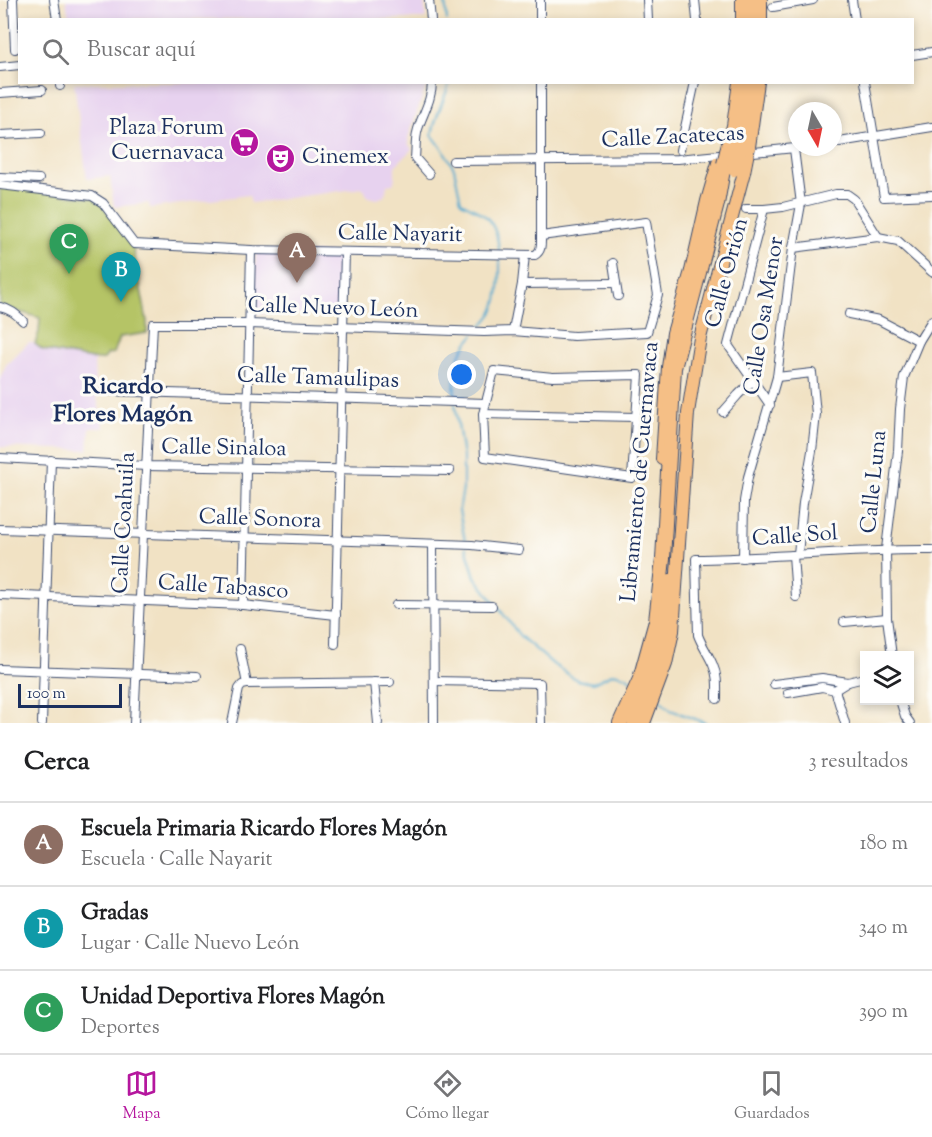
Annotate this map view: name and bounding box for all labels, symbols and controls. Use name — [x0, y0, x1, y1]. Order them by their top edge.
search box — [18, 18, 914, 84]
icon: search — [39, 35, 72, 68]
text: Buscar aquí — [87, 35, 196, 67]
north arrow — [788, 102, 842, 156]
place label: Plaza Forum Cuernavaca — [109, 113, 224, 170]
street label: Calle Zacatecas — [601, 118, 745, 158]
supermarket icon: Plaza Forum Cuernavaca — [229, 126, 261, 158]
theatre icon: Cinemex — [265, 142, 297, 174]
place label: Cinemex — [302, 142, 389, 174]
street label: Calle Orión — [698, 214, 758, 332]
street label: Calle Nayarit — [337, 218, 463, 252]
pin: C — [50, 224, 88, 274]
pin: A — [278, 234, 316, 283]
street label: Calle Osa Menor — [737, 234, 793, 398]
pin: B — [102, 252, 140, 302]
street label: Calle Nuevo León — [247, 290, 419, 328]
street label: Libramiento de Cuernavaca — [614, 340, 668, 604]
street label: Calle Tamaulipas — [236, 360, 400, 398]
your location — [447, 360, 476, 389]
district label: Ricardo Flores Magón — [53, 370, 193, 432]
street label: Calle Luna — [854, 429, 896, 535]
street label: Calle Sinaloa — [161, 432, 287, 466]
street label: Calle Coahuila — [105, 451, 145, 595]
street label: Calle Sonora — [198, 502, 322, 538]
street label: Calle Sol — [751, 518, 839, 556]
street label: Calle Tabasco — [157, 567, 289, 609]
map controls — [860, 651, 914, 705]
button: layers — [860, 651, 914, 705]
scale bar — [18, 681, 122, 708]
text: 100 m — [27, 683, 66, 706]
text: Cerca — [24, 744, 90, 781]
text: 3 resultados — [808, 748, 908, 777]
text: Escuela Primaria Ricardo Flores Magón — [81, 814, 447, 846]
text: A — [35, 830, 52, 859]
text: 180 m — [860, 830, 908, 859]
text: Escuela · Calle Nayarit — [81, 846, 272, 875]
text: Gradas — [81, 898, 148, 930]
text: B — [37, 914, 50, 943]
text: 340 m — [859, 914, 908, 943]
text: Lugar · Calle Nuevo León — [81, 930, 300, 959]
text: Unidad Deportiva Flores Magón — [81, 982, 385, 1014]
text: C — [35, 998, 52, 1027]
text: 390 m — [859, 998, 908, 1027]
text: Deportes — [81, 1014, 160, 1043]
tab: Mapa — [122, 1067, 161, 1126]
tab: Cómo llegar — [405, 1067, 489, 1126]
tab: Guardados — [734, 1067, 810, 1126]

